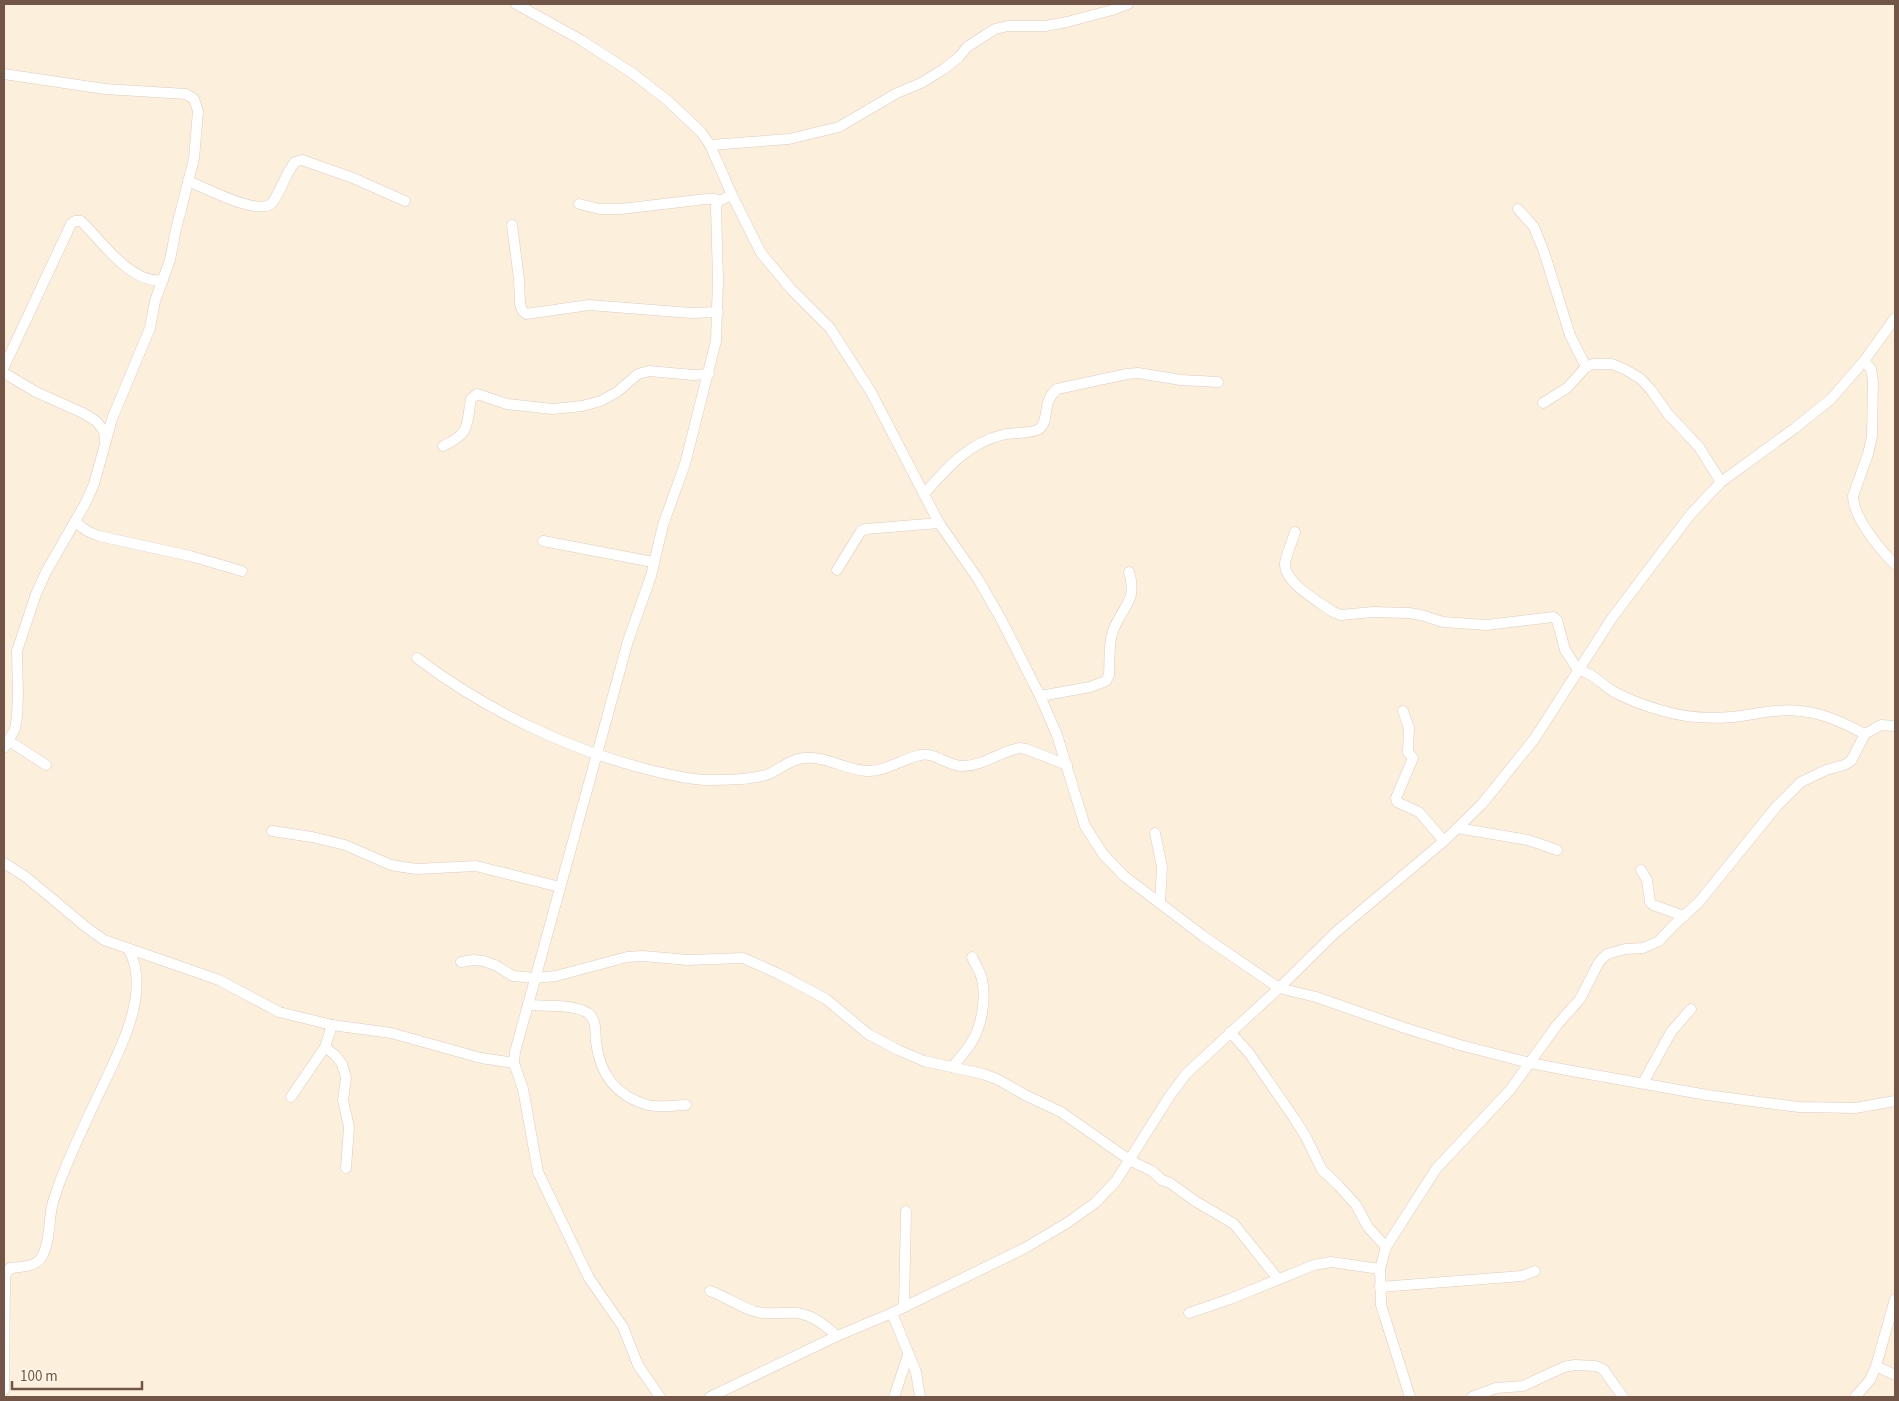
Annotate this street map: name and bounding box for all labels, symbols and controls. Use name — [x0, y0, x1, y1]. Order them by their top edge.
scale bar — [12, 1358, 142, 1390]
text: 100 m — [20, 1366, 58, 1387]

